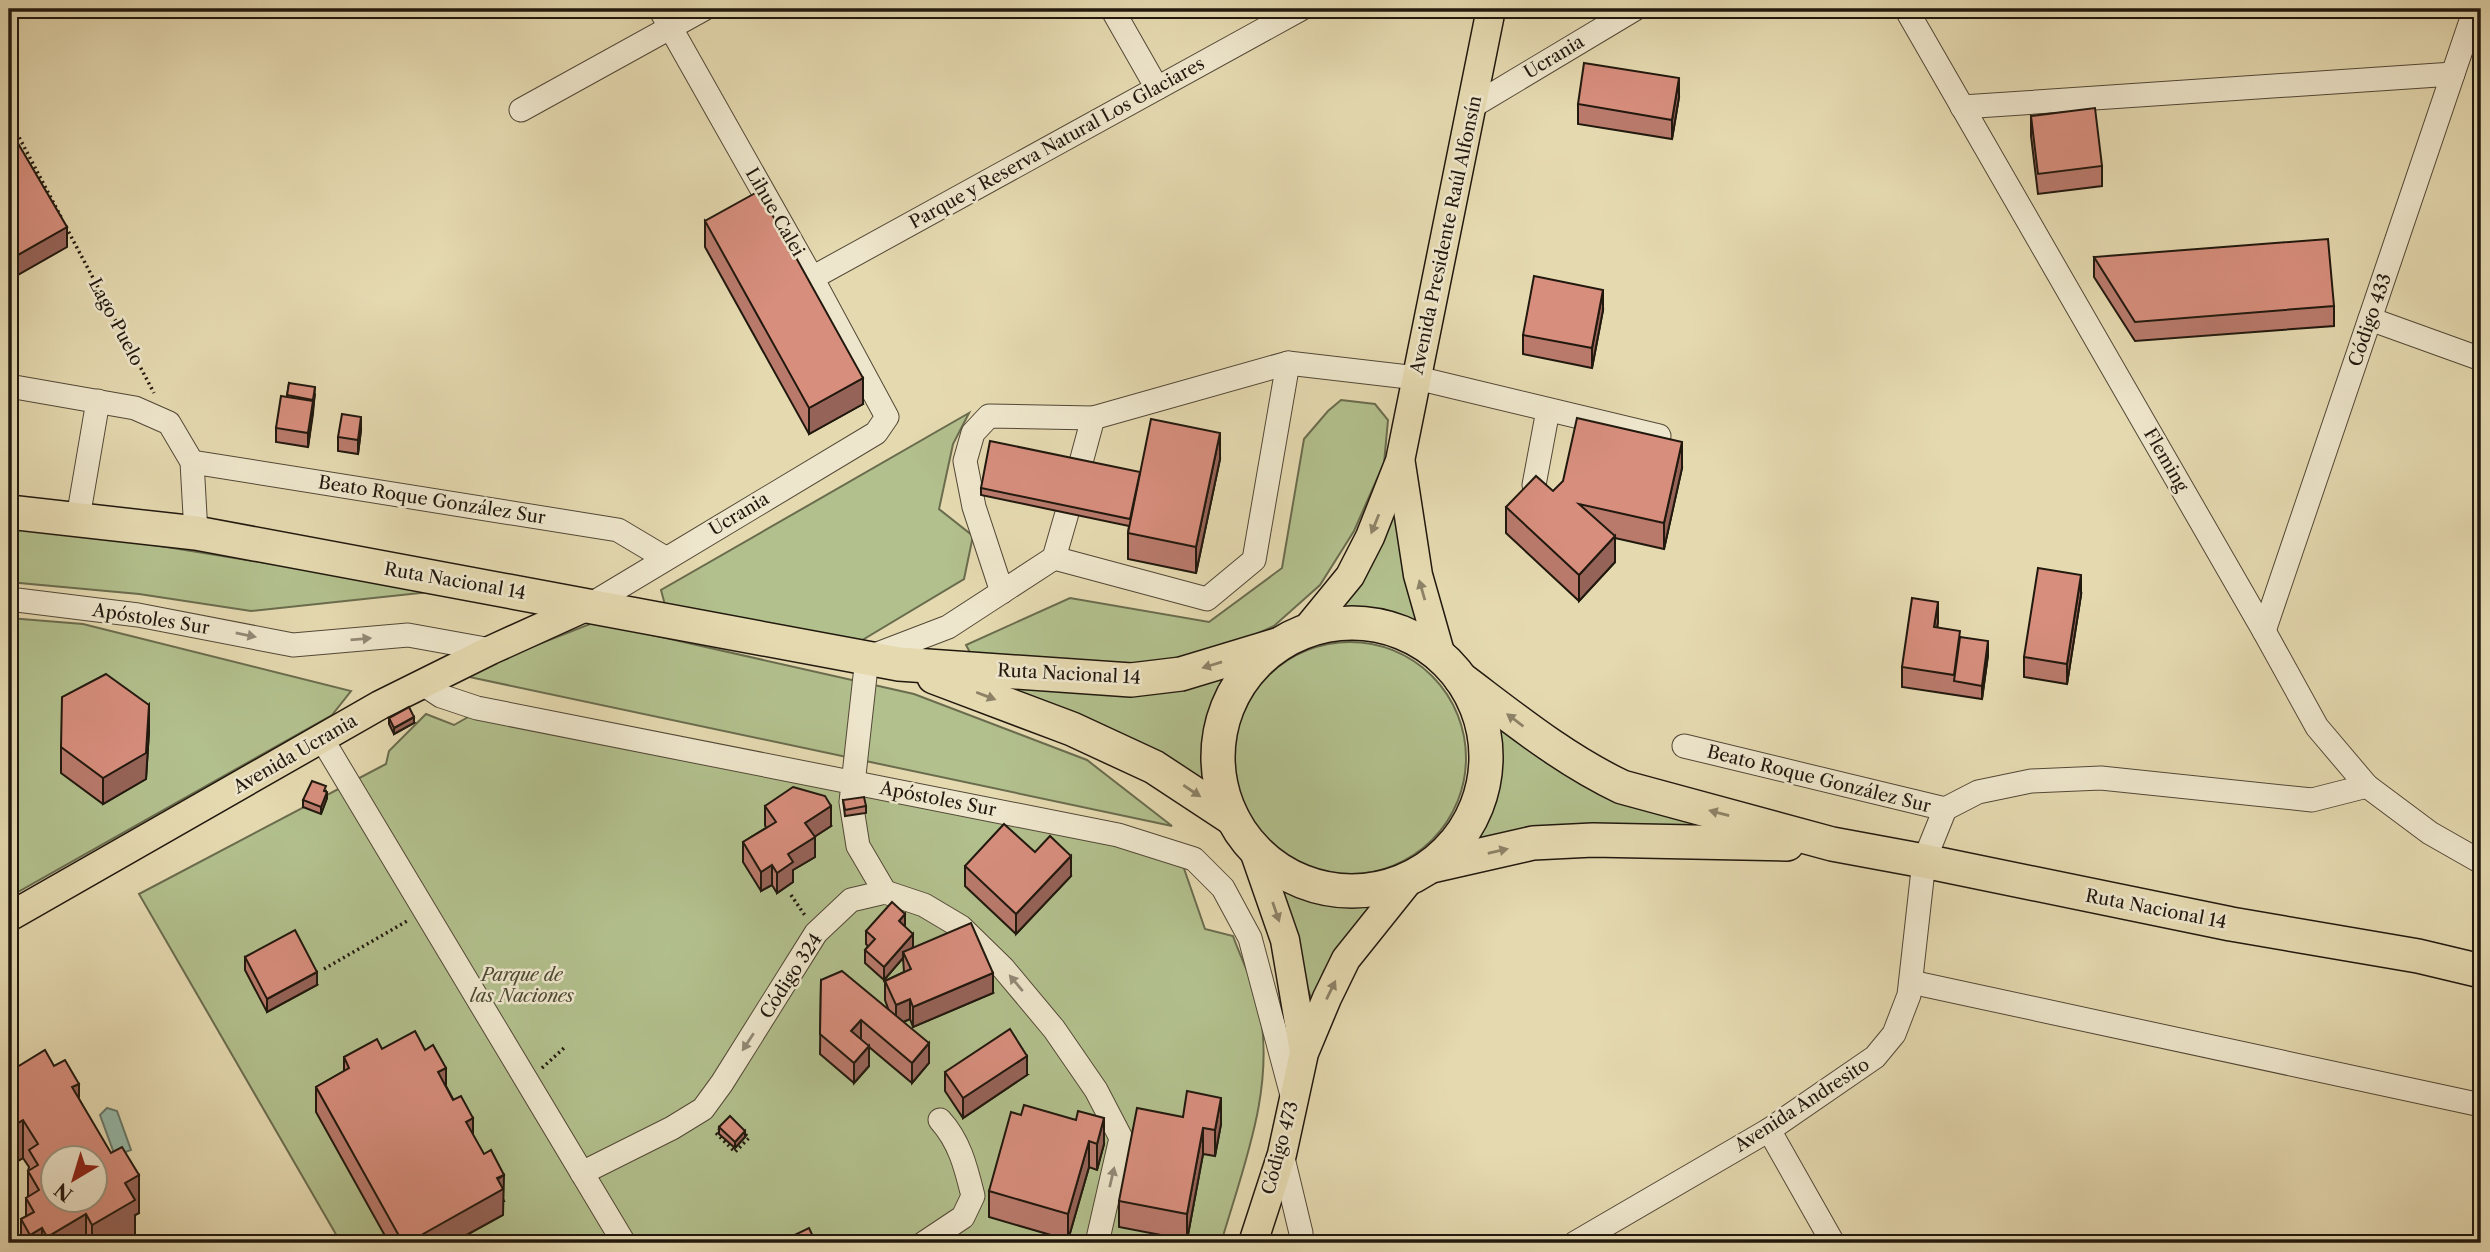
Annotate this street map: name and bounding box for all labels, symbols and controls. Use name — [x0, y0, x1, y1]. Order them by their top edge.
street label: Ucrania — [1520, 30, 1588, 83]
street label: Parque y Reserva Natural Los Glaciares — [906, 52, 1208, 234]
street label: Avenida Presidente Raúl Alfonsín — [1405, 94, 1486, 377]
street label: Lihue Calei — [741, 164, 809, 261]
street label: Código 433 — [2344, 271, 2396, 369]
street label: Lago Puelo — [84, 274, 148, 370]
street label: Fleming — [2139, 424, 2193, 496]
street label: Beato Roque González Sur — [317, 471, 548, 529]
street label: Ucrania — [705, 487, 773, 540]
one-way arrow — [1369, 514, 1380, 535]
street label: Ruta Nacional 14 — [382, 558, 528, 604]
one-way arrow — [1417, 580, 1427, 601]
street label: Apóstoles Sur — [90, 599, 211, 639]
one-way arrow — [235, 630, 257, 641]
one-way arrow — [350, 633, 372, 644]
street label: Ruta Nacional 14 — [997, 659, 1141, 689]
one-way arrow — [1201, 660, 1222, 670]
one-way arrow — [975, 691, 996, 702]
street label: Avenida Ucrania — [228, 709, 361, 799]
one-way arrow — [1506, 713, 1524, 727]
street label: Beato Roque González Sur — [1705, 741, 1934, 818]
street label: Apóstoles Sur — [877, 777, 998, 821]
one-way arrow — [1182, 785, 1201, 798]
one-way arrow — [1708, 807, 1729, 817]
one-way arrow — [1487, 845, 1509, 856]
street label: Ruta Nacional 14 — [2084, 885, 2228, 933]
one-way arrow — [1271, 902, 1282, 923]
street label: Código 324 — [755, 929, 827, 1023]
park label: Parque de las Naciones — [470, 964, 574, 1007]
one-way arrow — [1008, 975, 1023, 993]
one-way arrow — [1325, 980, 1336, 1000]
one-way arrow — [742, 1033, 755, 1052]
street label: Avenida Andresito — [1730, 1053, 1874, 1157]
street label: Código 473 — [1257, 1099, 1303, 1197]
north arrow — [38, 1144, 108, 1214]
one-way arrow — [1107, 1166, 1118, 1188]
text: N — [50, 1178, 77, 1206]

